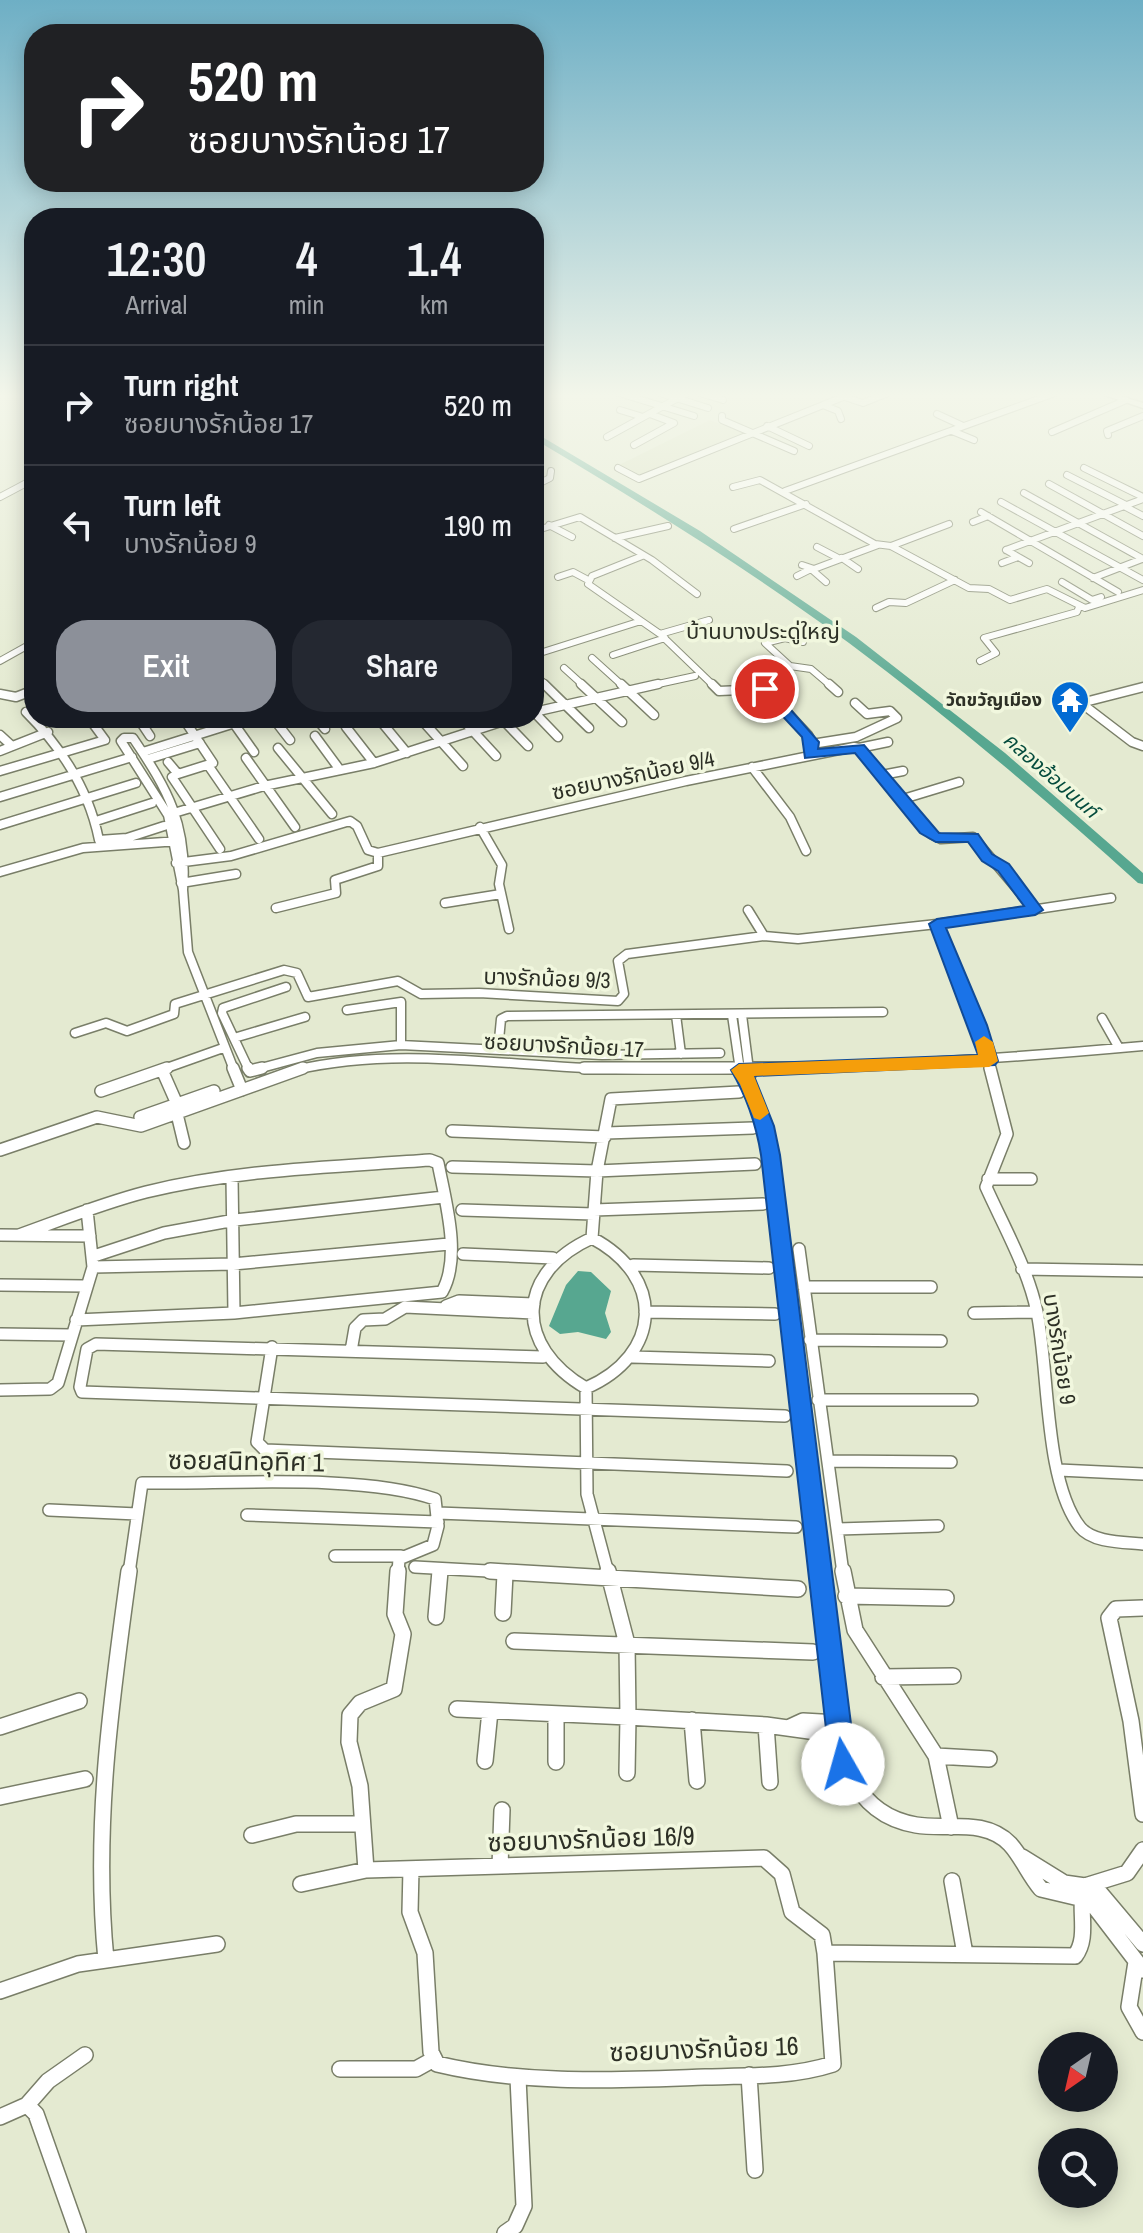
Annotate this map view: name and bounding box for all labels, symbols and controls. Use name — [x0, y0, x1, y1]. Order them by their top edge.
text: 520 m — [188, 43, 318, 118]
icon: right — [56, 56, 160, 160]
text: ซอยบางรักน้อย 17 — [188, 116, 450, 164]
text: 12:30 — [106, 226, 206, 291]
text: 4 — [296, 226, 318, 291]
text: 1.4 — [407, 226, 462, 291]
text: Arrival — [126, 287, 187, 322]
text: min — [289, 287, 324, 322]
text: km — [420, 287, 448, 322]
text: Turn right — [124, 365, 238, 405]
icon: right — [56, 383, 100, 427]
text: 520 m — [444, 385, 512, 425]
text: ซอยบางรักน้อย 17 — [124, 406, 313, 441]
text: Turn left — [124, 485, 221, 525]
icon: left — [56, 503, 100, 547]
text: 190 m — [444, 505, 512, 545]
text: บางรักน้อย 9 — [124, 526, 257, 561]
district label: บ้านบางประดู่ใหญ่ — [686, 616, 840, 646]
button: Exit — [56, 620, 276, 712]
button: Share — [292, 620, 512, 712]
pin — [731, 655, 799, 723]
icon: arrive — [743, 667, 787, 711]
temple icon: วัดขวัญเมือง — [1049, 679, 1091, 734]
place label: วัดขวัญเมือง — [946, 687, 1042, 712]
water label: คลองอ้อมนนท์ — [998, 726, 1108, 826]
street label: ซอยบางรักน้อย 9/4 — [549, 743, 717, 807]
street label: บางรักน้อย 9/3 — [483, 961, 611, 995]
street label: ซอยบางรักน้อย 17 — [483, 1026, 645, 1064]
street label: บางรักน้อย 9 — [1036, 1291, 1084, 1407]
street label: ซอยสนิทอุทิศ 1 — [168, 1442, 325, 1479]
position arrow — [801, 1722, 885, 1806]
street label: ซอยบางรักน้อย 16/9 — [487, 1817, 695, 1860]
street label: ซอยบางรักน้อย 16 — [609, 2028, 799, 2069]
north arrow — [1038, 2032, 1118, 2112]
map controls — [1038, 2032, 1118, 2208]
button: search — [1038, 2128, 1118, 2208]

